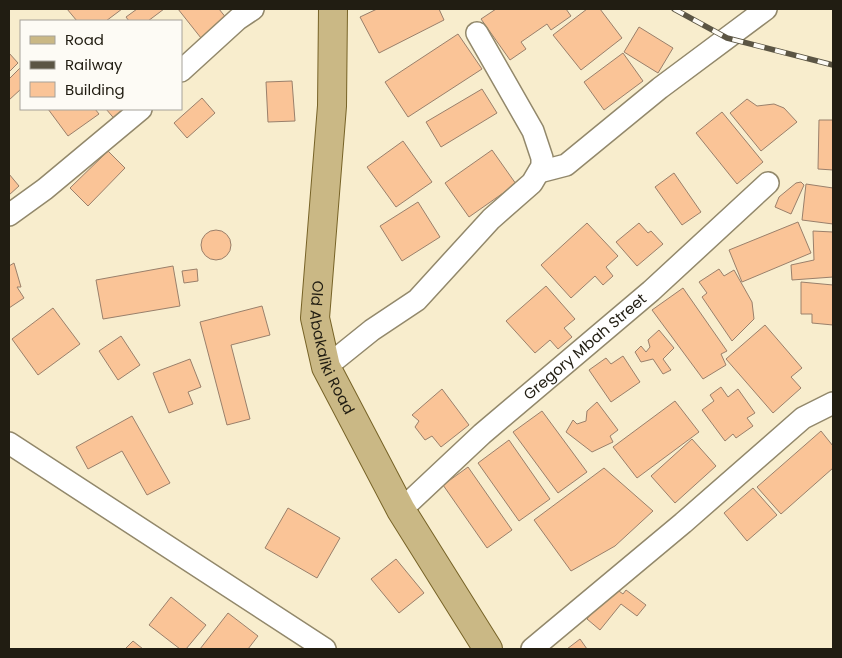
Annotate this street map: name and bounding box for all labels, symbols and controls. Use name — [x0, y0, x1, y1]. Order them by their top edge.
legend — [20, 20, 182, 110]
text: Road — [65, 29, 104, 50]
text: Railway — [65, 54, 123, 75]
text: Building — [65, 79, 125, 100]
street label: Old Abakaliki Road — [305, 280, 360, 418]
street label: Gregory Mbah Street — [519, 288, 651, 405]

